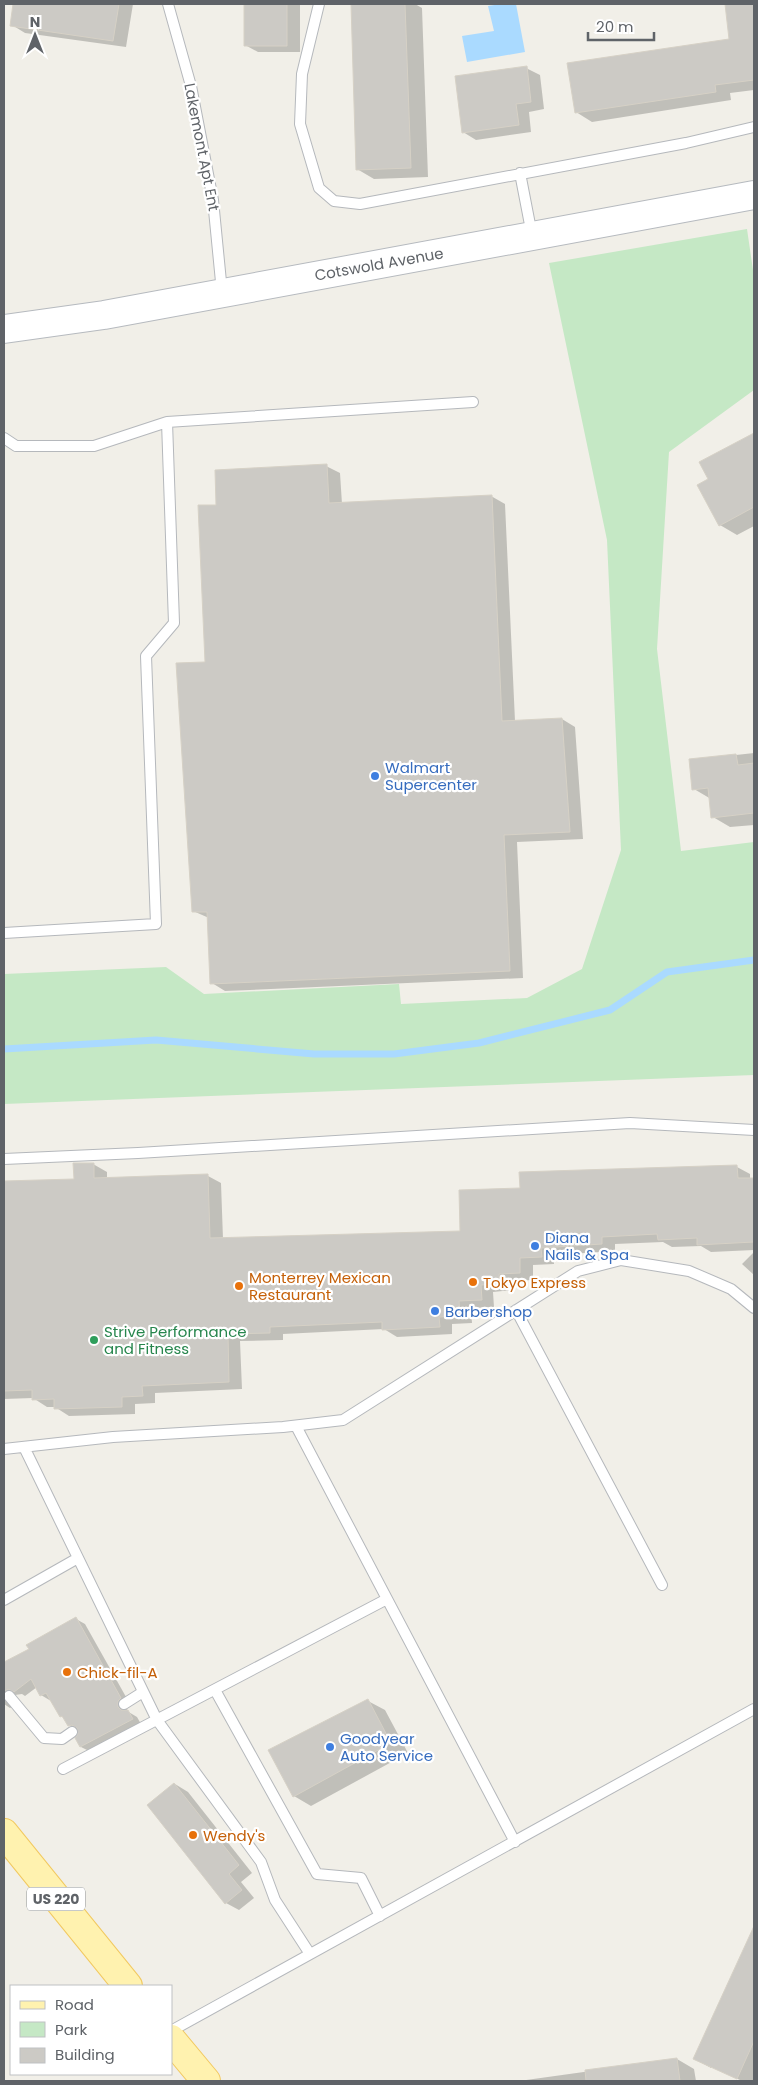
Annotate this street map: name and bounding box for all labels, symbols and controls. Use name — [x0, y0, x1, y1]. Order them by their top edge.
north arrow — [10, 10, 60, 60]
scale bar — [588, 10, 654, 42]
text: N — [30, 12, 40, 32]
text: 20 m — [596, 16, 634, 37]
street label: Lakemont Apt Ent — [179, 81, 225, 213]
street label: Cotswold Avenue — [313, 242, 445, 286]
place label: Walmart Supercenter — [385, 757, 477, 795]
marker: Walmart Supercenter — [369, 770, 381, 782]
place label: Diana Nails & Spa — [545, 1227, 629, 1265]
marker: Diana Nails & Spa — [529, 1240, 541, 1252]
place label: Monterrey Mexican Restaurant — [249, 1267, 391, 1305]
place label: Tokyo Express — [483, 1272, 586, 1293]
marker: Tokyo Express — [467, 1276, 479, 1288]
marker: Monterrey Mexican Restaurant — [233, 1280, 245, 1292]
place label: Barbershop — [445, 1301, 532, 1322]
marker: Barbershop — [429, 1305, 441, 1317]
place label: Strive Performance and Fitness — [104, 1321, 247, 1359]
marker: Strive Performance and Fitness — [88, 1334, 100, 1346]
place label: Chick-fil-A — [77, 1662, 158, 1683]
marker: Chick-fil-A — [61, 1666, 73, 1678]
place label: Goodyear Auto Service — [340, 1728, 433, 1766]
marker: Goodyear Auto Service — [324, 1741, 336, 1753]
place label: Wendy's — [203, 1825, 266, 1846]
marker: Wendy's — [187, 1829, 199, 1841]
road number: US 220 — [27, 1888, 85, 1910]
legend — [10, 1985, 172, 2075]
text: Road — [55, 1994, 94, 2015]
text: Park — [55, 2019, 87, 2040]
text: Building — [55, 2044, 115, 2065]

